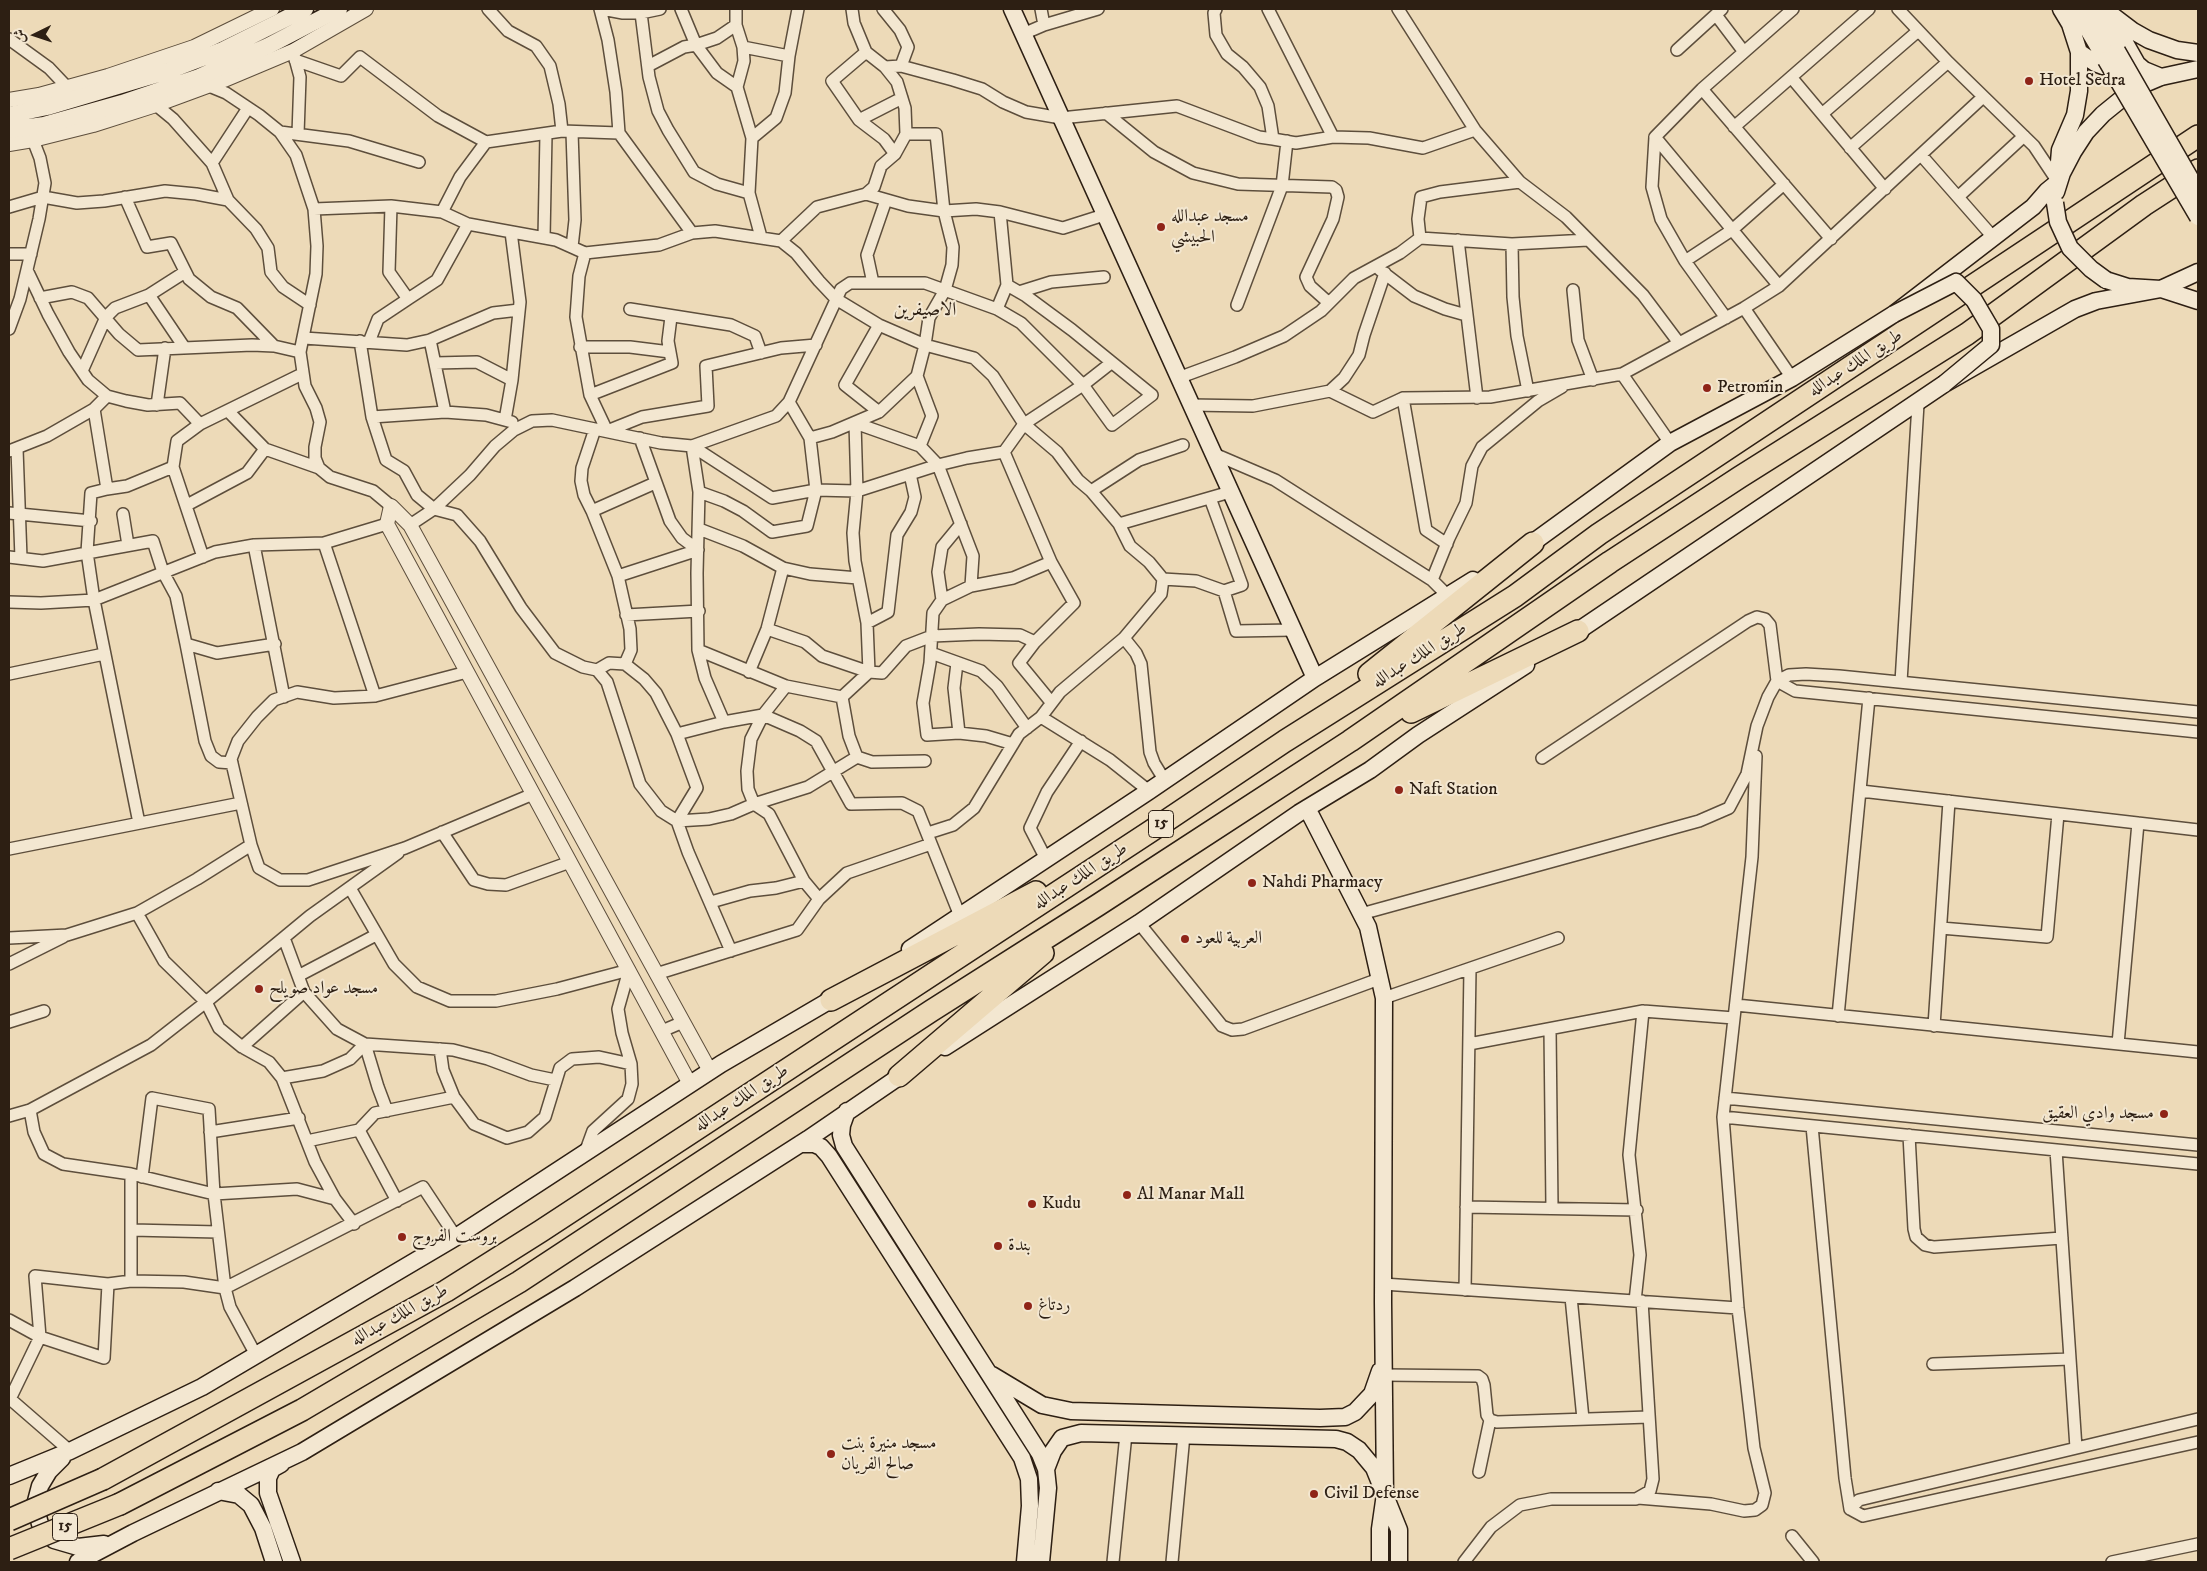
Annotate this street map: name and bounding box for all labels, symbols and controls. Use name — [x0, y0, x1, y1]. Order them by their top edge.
north arrow — [10, 10, 60, 60]
text: ش — [11, 28, 29, 44]
place label: Hotel Sedra — [2039, 70, 2125, 92]
marker: Hotel Sedra — [2023, 75, 2035, 87]
place label: مسجد عبدالله الحبيشي — [1171, 206, 1249, 248]
marker: مسجد عبدالله الحبيشي — [1155, 221, 1167, 233]
district label: الاصيفرين — [894, 300, 956, 322]
street label: طريق الملك عبدالله — [1805, 326, 1907, 402]
place label: Petromin — [1717, 377, 1783, 399]
marker: Petromin — [1701, 382, 1713, 394]
street label: طريق الملك عبدالله — [1369, 618, 1471, 694]
place label: Naft Station — [1409, 779, 1498, 801]
marker: Naft Station — [1393, 784, 1405, 796]
road number: 15 — [1148, 811, 1174, 838]
street label: طريق الملك عبدالله — [1030, 839, 1132, 915]
place label: Nahdi Pharmacy — [1262, 872, 1383, 894]
marker: Nahdi Pharmacy — [1246, 877, 1258, 889]
place label: العربية للعود — [1195, 928, 1262, 950]
marker: العربية للعود — [1179, 933, 1191, 945]
place label: مسجد عواد صويلح — [269, 978, 378, 1000]
marker: مسجد عواد صويلح — [253, 983, 265, 995]
street label: طريق الملك عبدالله — [691, 1061, 793, 1137]
place label: مسجد وادي العقيق — [2042, 1103, 2154, 1125]
marker: مسجد وادي العقيق — [2158, 1108, 2170, 1120]
place label: Al Manar Mall — [1137, 1184, 1244, 1206]
marker: Al Manar Mall — [1121, 1189, 1133, 1201]
place label: Kudu — [1042, 1193, 1081, 1215]
marker: Kudu — [1026, 1198, 1038, 1210]
place label: بروست الفروج — [412, 1226, 497, 1248]
marker: بروست الفروج — [396, 1231, 408, 1243]
place label: بندة — [1008, 1235, 1031, 1257]
marker: بندة — [992, 1240, 1004, 1252]
street label: طريق الملك عبدالله — [348, 1280, 452, 1352]
place label: ردتاغ — [1038, 1295, 1071, 1317]
marker: ردتاغ — [1022, 1300, 1034, 1312]
place label: مسجد منيرة بنت صالح الفريان — [841, 1433, 936, 1476]
marker: مسجد منيرة بنت صالح الفريان — [825, 1448, 837, 1460]
place label: Civil Defense — [1324, 1483, 1419, 1505]
marker: Civil Defense — [1308, 1488, 1320, 1500]
road number: 15 — [52, 1514, 78, 1540]

